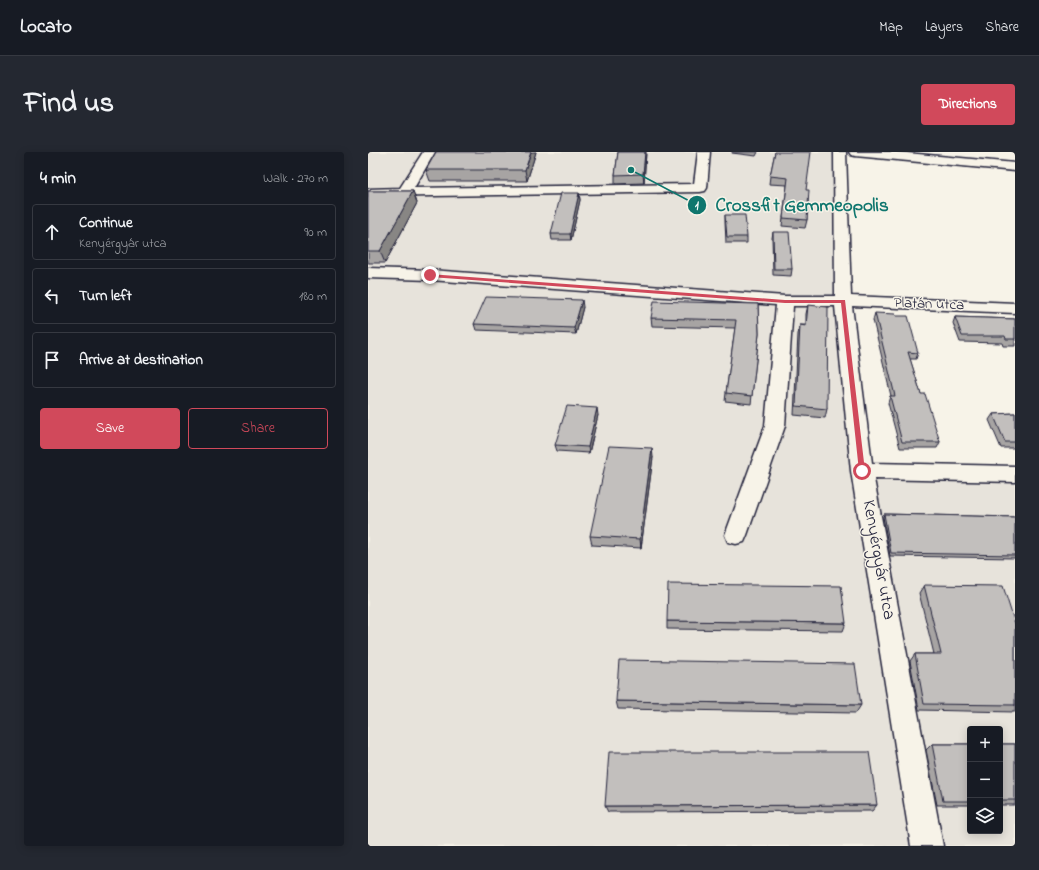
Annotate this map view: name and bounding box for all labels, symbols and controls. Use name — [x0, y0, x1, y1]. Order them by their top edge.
text: Locato — [20, 14, 72, 41]
text: Map — [879, 17, 903, 38]
text: Layers — [925, 17, 963, 38]
text: Share — [985, 17, 1019, 38]
text: Find us — [24, 84, 114, 125]
button: Directions — [921, 84, 1015, 125]
text: 4 min — [40, 166, 76, 191]
text: Walk · 270 m — [263, 169, 328, 188]
callout: Crossfit Gemmeopolis — [687, 189, 897, 220]
text: Crossfit Gemmeopolis — [715, 193, 889, 220]
text: 1 — [695, 197, 699, 215]
text: Continue — [79, 212, 133, 234]
icon: ahead — [41, 221, 63, 243]
text: 90 m — [304, 223, 327, 242]
text: Kenyérgyár utca — [79, 234, 167, 253]
route end — [421, 266, 439, 284]
icon: left — [41, 285, 63, 307]
text: Turn left — [79, 285, 132, 307]
text: 180 m — [299, 287, 327, 306]
street label: Platán utca — [893, 292, 965, 316]
icon: arrive — [41, 349, 63, 371]
text: Arrive at destination — [79, 349, 203, 371]
button: Save — [40, 408, 180, 449]
button: Share — [188, 408, 328, 449]
route start — [853, 462, 871, 480]
street label: Kenyérgyár utca — [854, 498, 901, 622]
map controls — [967, 726, 1003, 834]
button: + — [967, 726, 1003, 762]
button: − — [967, 762, 1003, 798]
button: layers — [967, 798, 1003, 834]

